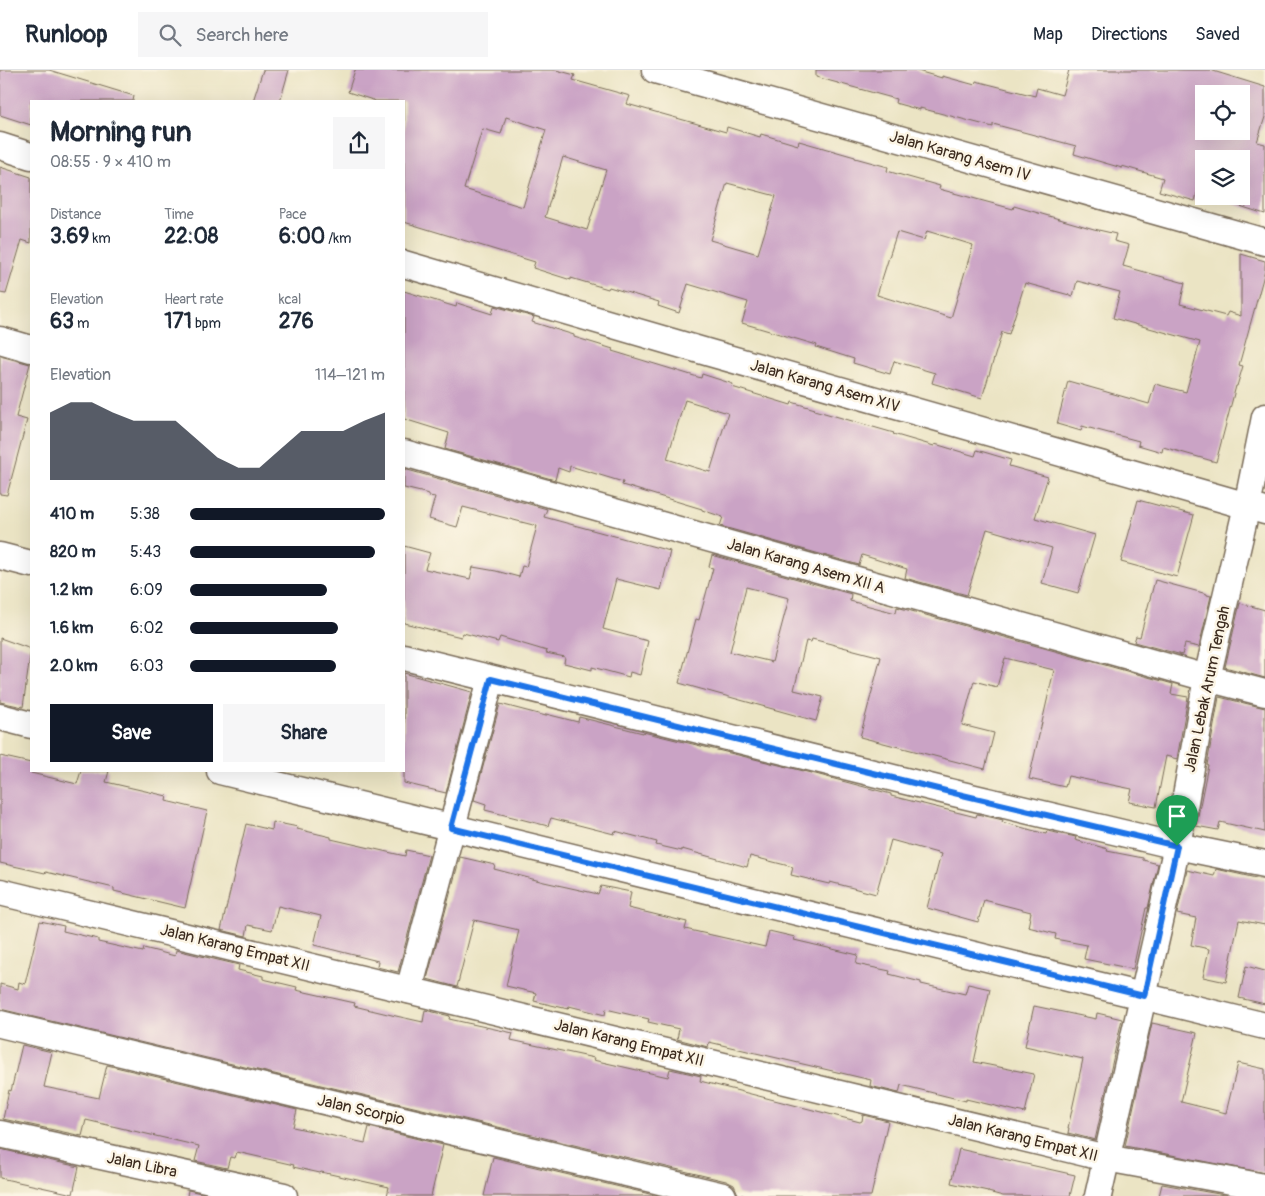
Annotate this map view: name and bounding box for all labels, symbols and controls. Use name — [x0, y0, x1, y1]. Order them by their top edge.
search box — [138, 12, 488, 57]
text: Runloop — [25, 20, 108, 49]
icon: search — [156, 21, 184, 49]
text: Search here — [196, 23, 288, 47]
text: Map — [1033, 23, 1063, 46]
text: Directions — [1091, 23, 1167, 46]
text: Saved — [1195, 23, 1240, 46]
map controls — [1195, 85, 1250, 205]
button: locate — [1195, 85, 1250, 140]
text: Morning run — [50, 115, 192, 150]
button: share — [333, 117, 385, 169]
street label: Jalan Karang Asem IV — [887, 126, 1033, 186]
button: layers — [1195, 150, 1250, 205]
text: 08:55 · 9 × 410 m — [50, 152, 171, 172]
text: Distance — [50, 206, 101, 223]
text: Time — [164, 206, 194, 223]
text: Pace — [279, 206, 306, 223]
text: 3.69 — [50, 223, 89, 250]
text: 22:08 — [164, 223, 218, 250]
text: 6:00 — [279, 223, 325, 250]
text: km — [89, 230, 111, 247]
text: /km — [325, 230, 352, 247]
text: Elevation — [50, 291, 103, 308]
text: Heart rate — [164, 291, 223, 308]
text: kcal — [279, 291, 301, 308]
text: 63 — [50, 308, 74, 335]
text: 171 — [164, 308, 192, 335]
text: 276 — [279, 308, 314, 335]
text: m — [74, 315, 89, 332]
text: bpm — [192, 315, 221, 332]
street label: Jalan Karang Asem XIV — [748, 355, 902, 417]
text: Elevation — [50, 365, 111, 385]
text: 114–121 m — [315, 365, 385, 385]
text: 410 m — [50, 504, 94, 524]
text: 5:38 — [130, 504, 160, 524]
street label: Jalan Karang Asem XII A — [725, 534, 887, 598]
text: 820 m — [50, 542, 96, 562]
text: 5:43 — [130, 542, 161, 562]
text: 1.2 km — [50, 580, 93, 600]
text: 6:09 — [130, 580, 163, 600]
street label: Jalan Lebak Arum Tengah — [1180, 604, 1234, 774]
text: 1.6 km — [50, 618, 93, 638]
text: 6:02 — [130, 618, 163, 638]
text: 2.0 km — [50, 656, 98, 676]
text: 6:03 — [130, 656, 163, 676]
button: Save — [50, 704, 213, 762]
button: Share — [223, 704, 385, 762]
pin — [1156, 795, 1198, 846]
icon: arrive — [1163, 802, 1191, 830]
street label: Jalan Karang Empat XII — [158, 920, 312, 976]
street label: Jalan Karang Empat XII — [552, 1015, 706, 1071]
street label: Jalan Scorpio — [315, 1090, 407, 1130]
street label: Jalan Karang Empat XII — [946, 1110, 1100, 1166]
street label: Jalan Libra — [105, 1148, 179, 1182]

